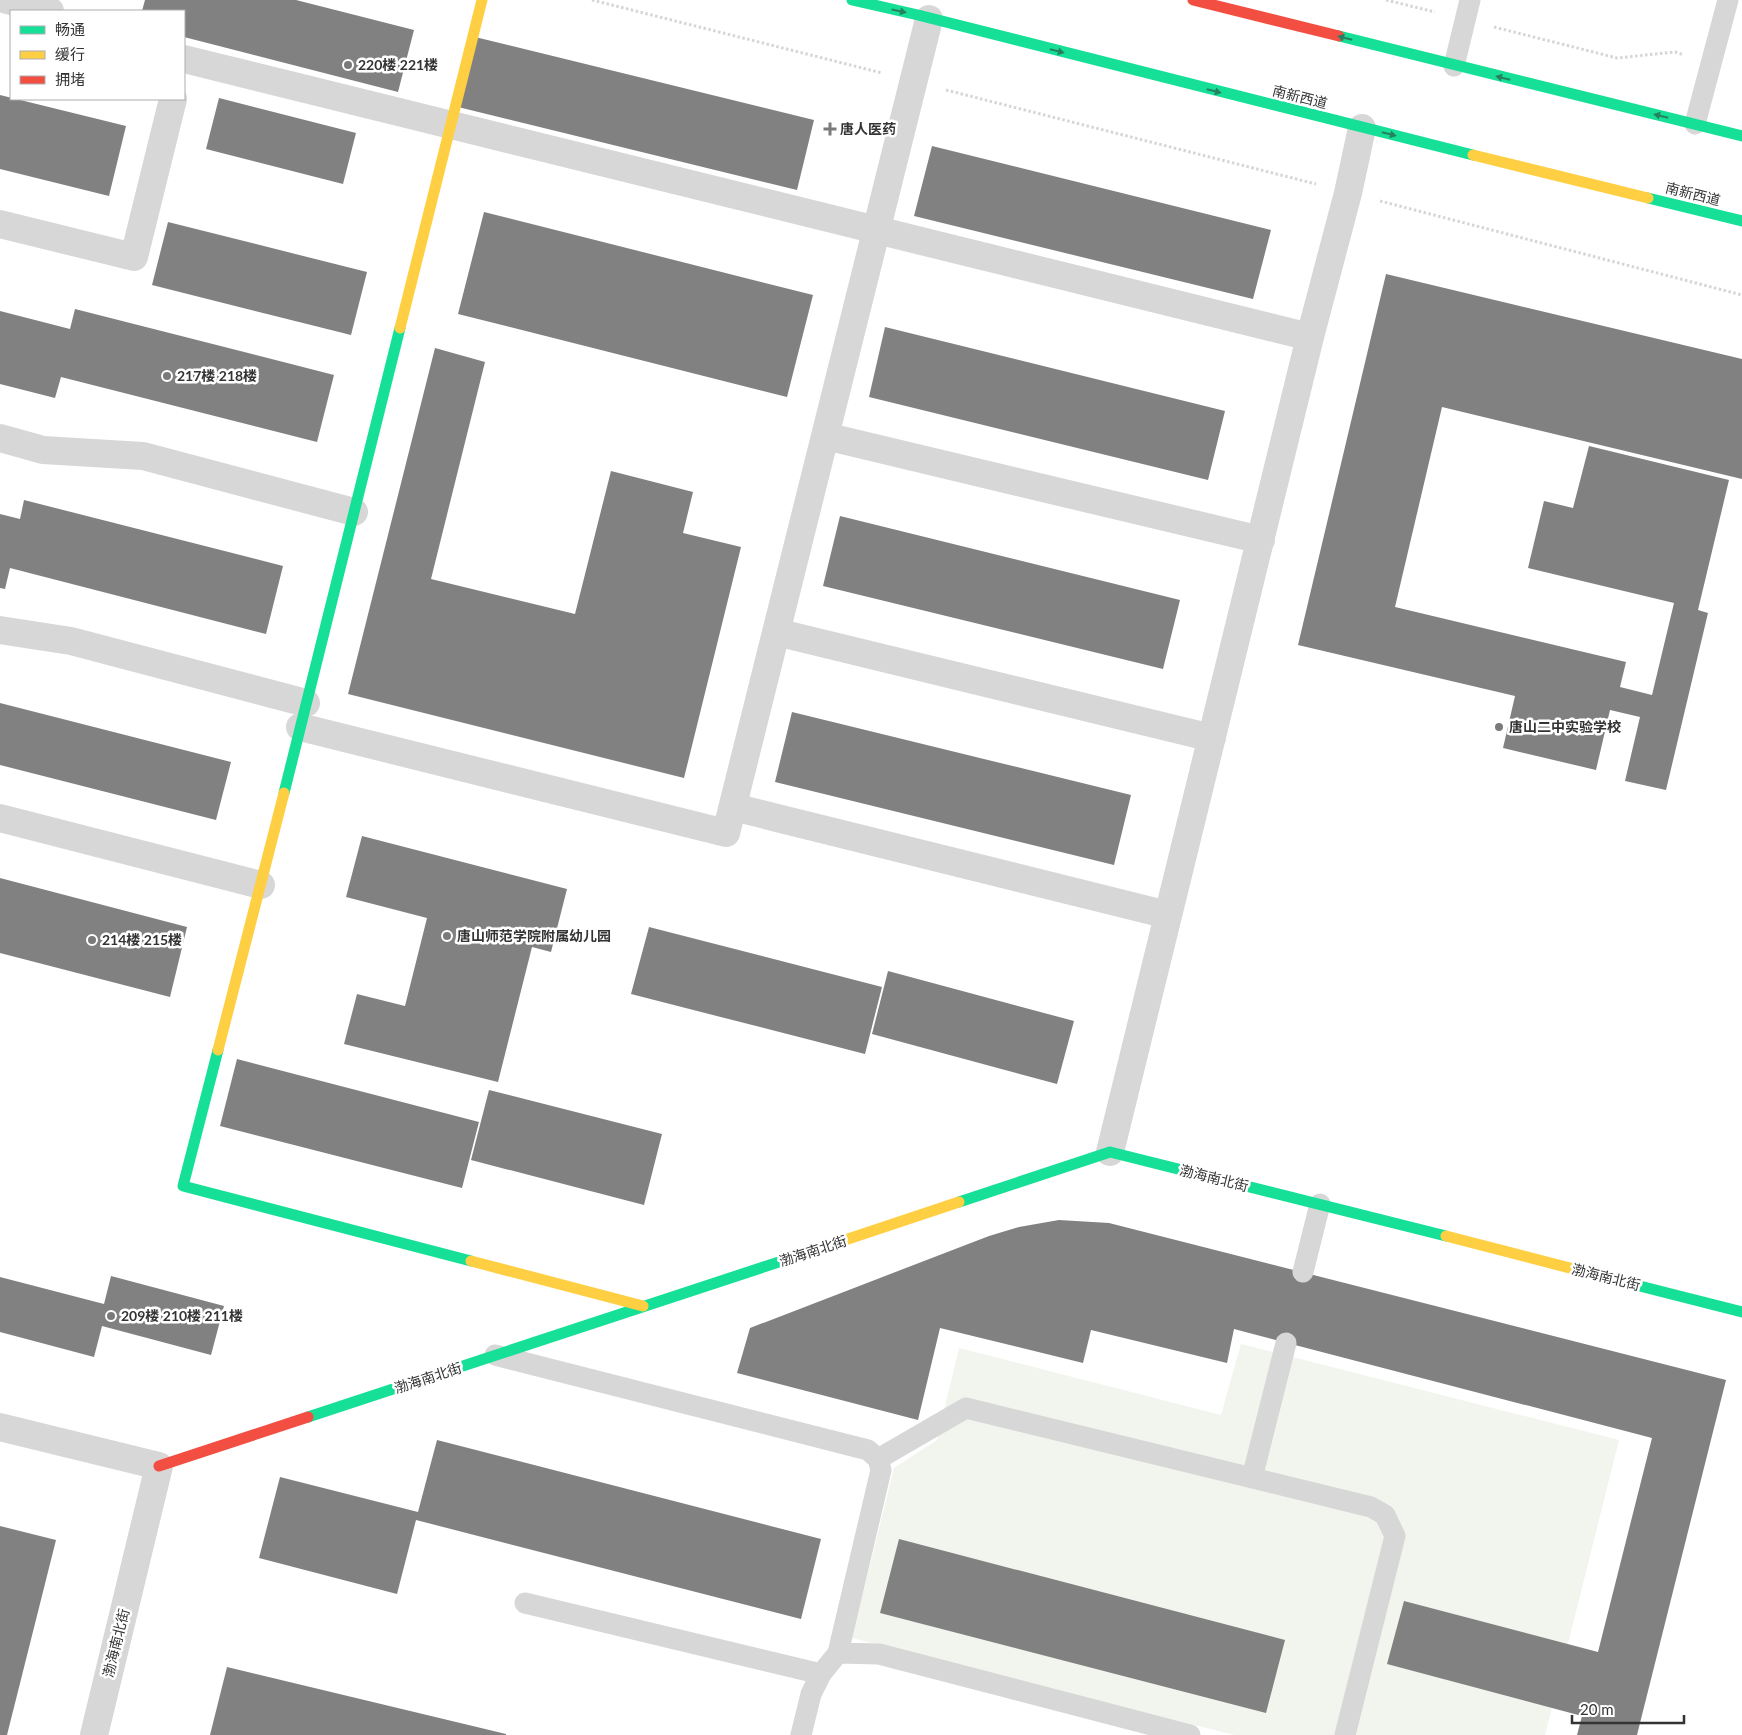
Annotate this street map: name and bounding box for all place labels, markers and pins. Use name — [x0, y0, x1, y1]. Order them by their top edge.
place label: 220楼 221楼 — [358, 56, 438, 73]
marker: 220楼 221楼 — [342, 59, 354, 71]
place label: 唐人医药 — [840, 120, 896, 137]
marker: 唐人医药 — [824, 123, 836, 135]
place label: 217楼 218楼 — [177, 367, 257, 384]
marker: 217楼 218楼 — [161, 370, 173, 382]
place label: 唐山二中实验学校 — [1509, 718, 1621, 735]
marker: 唐山二中实验学校 — [1493, 721, 1505, 733]
place label: 唐山师范学院附属幼儿园 — [457, 927, 611, 944]
marker: 唐山师范学院附属幼儿园 — [441, 930, 453, 942]
place label: 214楼 215楼 — [102, 931, 182, 948]
marker: 214楼 215楼 — [86, 934, 98, 946]
place label: 209楼 210楼 211楼 — [121, 1307, 243, 1324]
marker: 209楼 210楼 211楼 — [105, 1310, 117, 1322]

